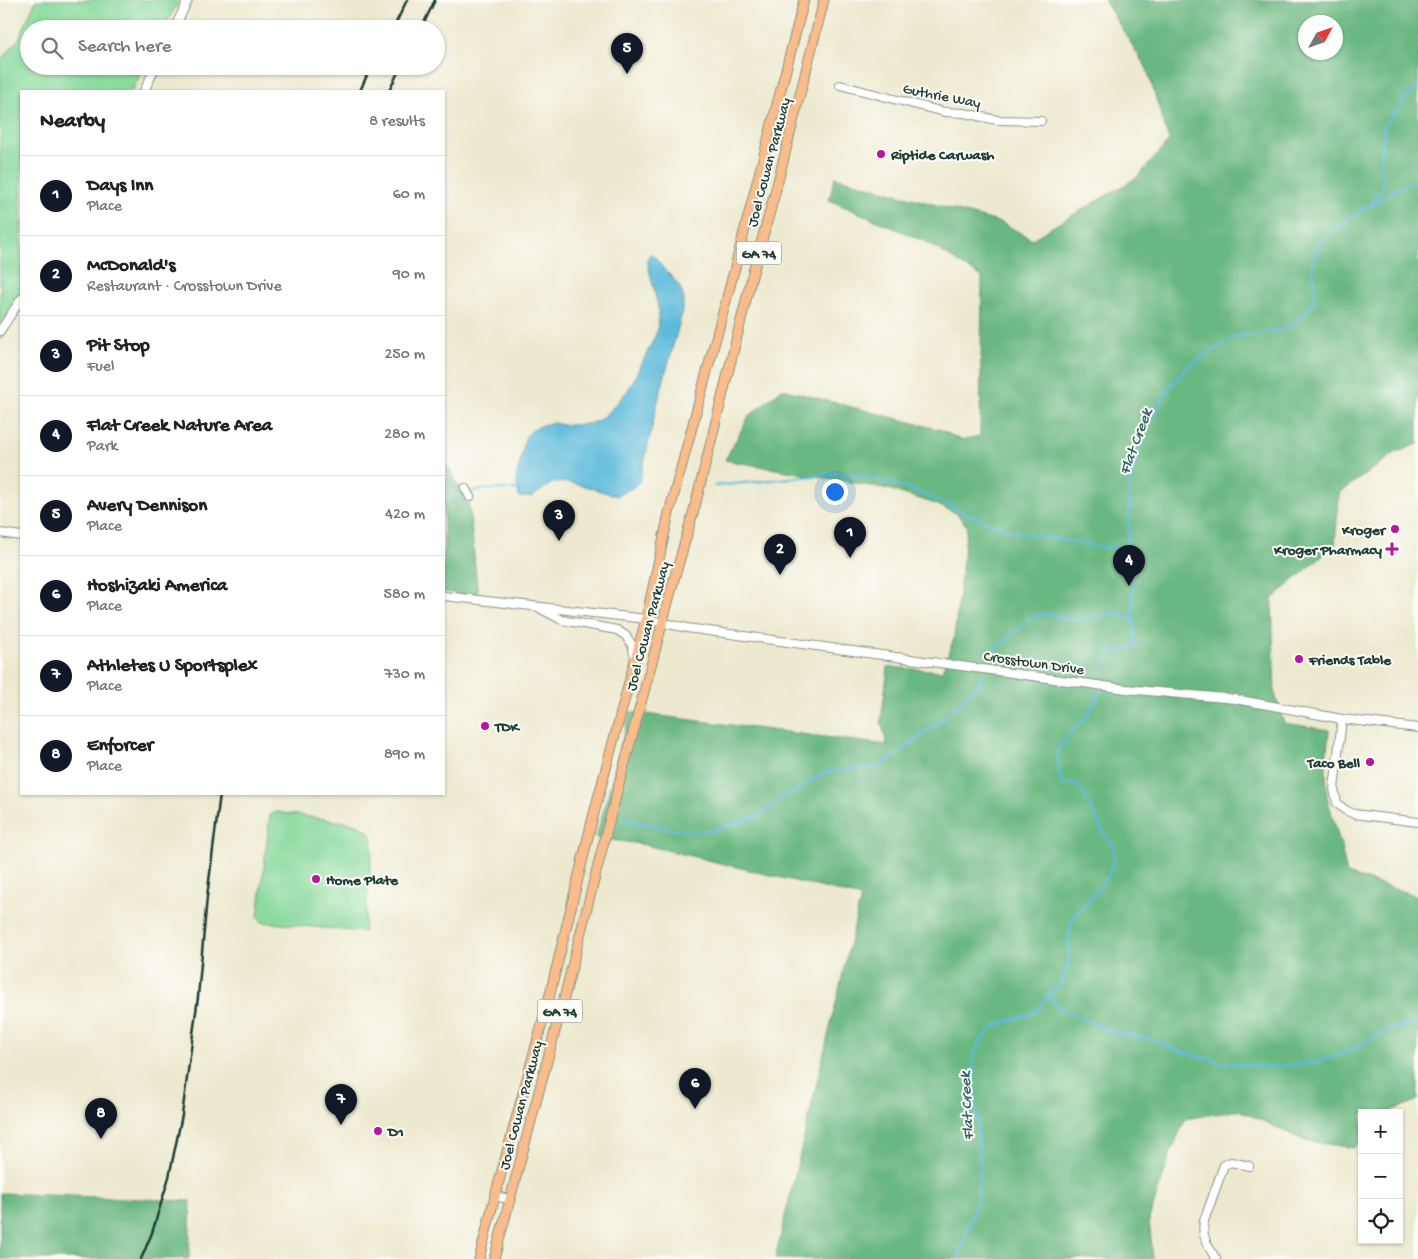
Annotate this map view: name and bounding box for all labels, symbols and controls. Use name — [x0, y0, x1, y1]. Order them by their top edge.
north arrow — [1298, 15, 1343, 60]
search box — [20, 20, 445, 75]
pin: 5 — [611, 33, 643, 74]
icon: search — [38, 34, 66, 62]
text: Search here — [78, 36, 172, 59]
street label: Guthrie Way — [901, 81, 983, 113]
street label: Joel Cowan Parkway — [744, 95, 796, 229]
text: Nearby — [40, 110, 105, 135]
text: 8 results — [369, 113, 425, 132]
place label: Riptide Carwash — [890, 147, 994, 165]
marker: Riptide Carwash — [875, 148, 887, 160]
text: Days Inn — [87, 175, 153, 198]
text: 1 — [53, 186, 59, 205]
text: 60 m — [393, 186, 425, 205]
text: Place — [87, 198, 122, 217]
road number: GA 74 — [736, 242, 782, 264]
text: McDonald's — [87, 255, 176, 278]
text: 2 — [52, 266, 60, 285]
text: 90 m — [393, 266, 425, 285]
text: Restaurant · Crosstown Drive — [87, 278, 282, 297]
text: Pit Stop — [87, 335, 150, 358]
text: 3 — [52, 346, 60, 365]
text: 250 m — [385, 346, 425, 365]
text: Fuel — [87, 358, 114, 377]
water label: Flat Creek — [1117, 405, 1159, 478]
text: Flat Creek Nature Area — [87, 415, 272, 438]
text: 4 — [52, 426, 60, 445]
text: 280 m — [384, 426, 425, 445]
text: Park — [87, 438, 118, 457]
your location — [822, 479, 848, 505]
text: Avery Dennison — [87, 495, 207, 518]
pin: 3 — [543, 500, 575, 541]
text: 5 — [52, 506, 60, 525]
text: 420 m — [385, 506, 425, 525]
pin: 1 — [834, 517, 866, 558]
text: Place — [87, 518, 122, 537]
place label: Kroger — [1341, 522, 1387, 540]
marker: Kroger — [1389, 523, 1401, 535]
pin: 2 — [764, 534, 796, 575]
place label: Kroger Pharmacy — [1273, 542, 1383, 560]
marker: Kroger Pharmacy — [1386, 543, 1398, 555]
pin: 4 — [1113, 545, 1145, 586]
street label: Joel Cowan Parkway — [623, 559, 675, 693]
text: Hoshizaki America — [87, 575, 227, 598]
text: 6 — [52, 586, 60, 605]
text: 580 m — [384, 586, 425, 605]
text: Place — [87, 598, 122, 617]
street label: Crosstown Drive — [982, 648, 1085, 680]
place label: Friends Table — [1308, 652, 1392, 670]
marker: Friends Table — [1293, 653, 1305, 665]
text: Athletes U Sportsplex — [87, 655, 258, 678]
text: 7 — [52, 666, 60, 685]
text: 730 m — [384, 666, 425, 685]
text: Place — [87, 678, 122, 697]
place label: TDK — [494, 719, 521, 737]
marker: TDK — [479, 720, 491, 732]
text: Enforcer — [87, 735, 153, 758]
text: 8 — [52, 746, 60, 765]
text: 890 m — [384, 746, 425, 765]
place label: Taco Bell — [1306, 755, 1361, 773]
marker: Taco Bell — [1364, 756, 1376, 768]
text: Place — [87, 758, 122, 777]
place label: Home Plate — [326, 872, 399, 890]
marker: Home Plate — [310, 873, 322, 885]
road number: GA 74 — [538, 999, 582, 1022]
street label: Joel Cowan Parkway — [496, 1038, 548, 1172]
pin: 6 — [679, 1068, 711, 1109]
water label: Flat Creek — [957, 1069, 980, 1141]
pin: 7 — [325, 1084, 357, 1125]
pin: 8 — [85, 1098, 117, 1139]
map controls — [1358, 1109, 1403, 1244]
button: + — [1358, 1109, 1403, 1154]
place label: D1 — [386, 1124, 404, 1142]
marker: D1 — [372, 1125, 384, 1137]
button: − — [1358, 1154, 1403, 1199]
button: locate — [1358, 1199, 1403, 1244]

